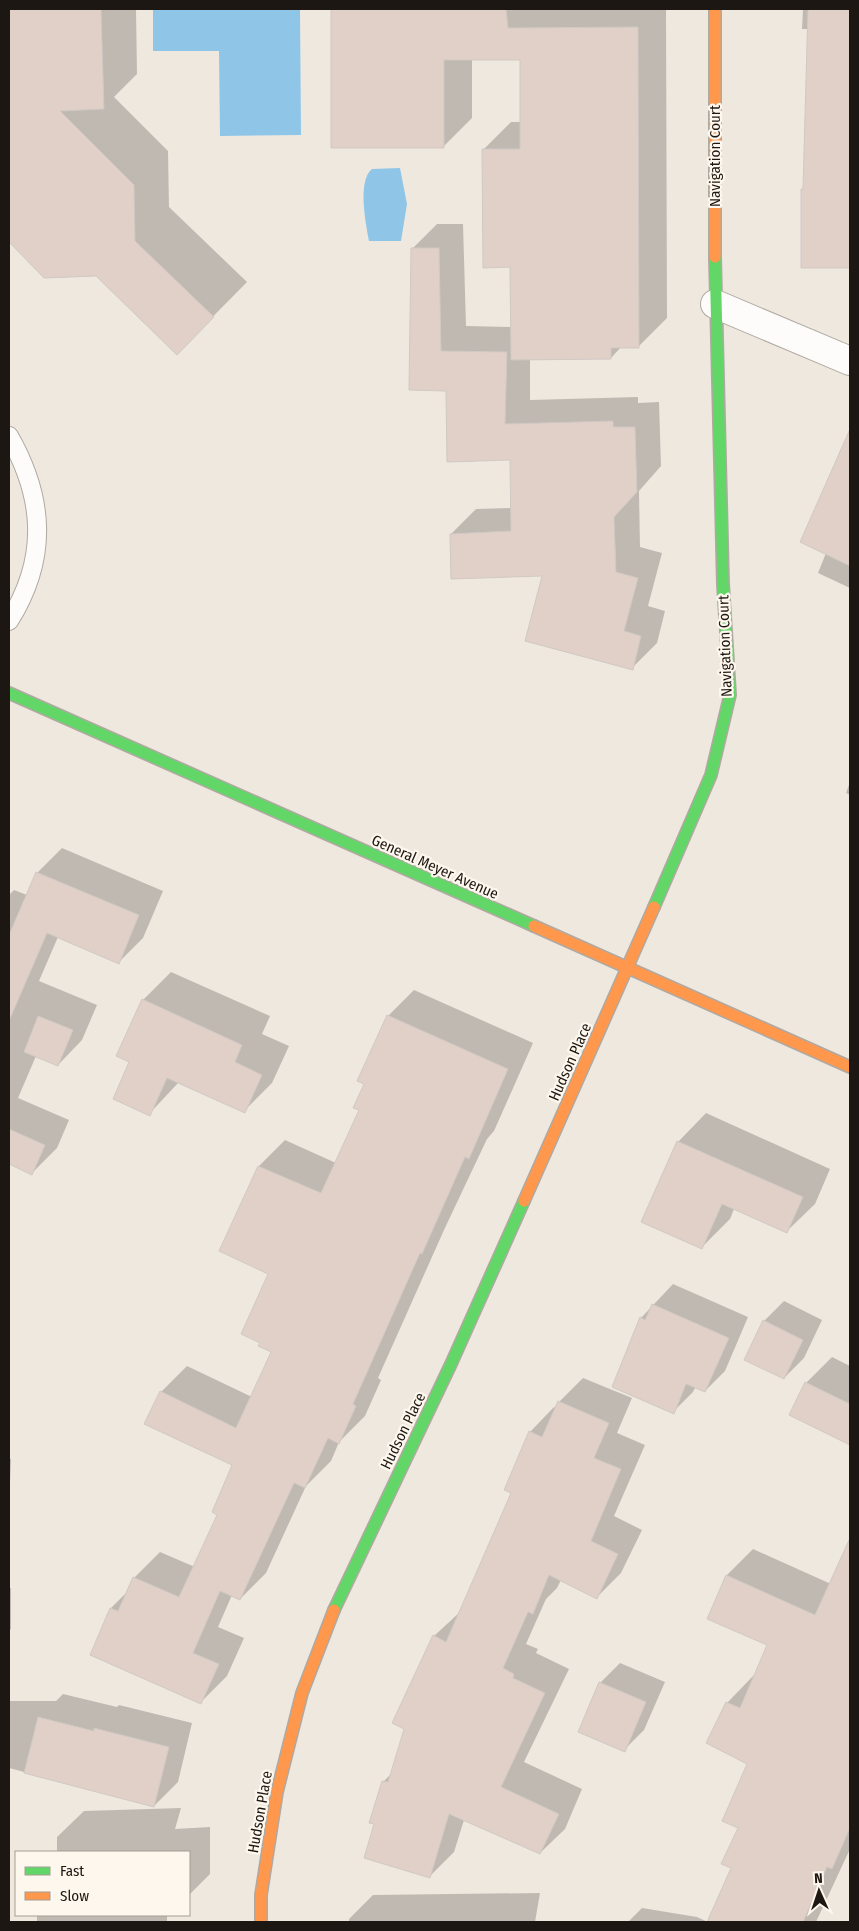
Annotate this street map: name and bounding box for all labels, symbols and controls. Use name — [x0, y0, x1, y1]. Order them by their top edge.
street label: Navigation Court — [706, 105, 724, 207]
street label: Navigation Court — [714, 595, 736, 697]
street label: General Meyer Avenue — [369, 831, 501, 903]
street label: Hudson Place — [545, 1020, 595, 1104]
street label: Hudson Place — [377, 1390, 429, 1472]
street label: Hudson Place — [244, 1769, 276, 1855]
legend — [15, 1851, 190, 1916]
text: Fast — [60, 1862, 84, 1880]
north arrow — [794, 1866, 844, 1916]
text: N — [814, 1870, 823, 1887]
text: Slow — [60, 1887, 89, 1905]

